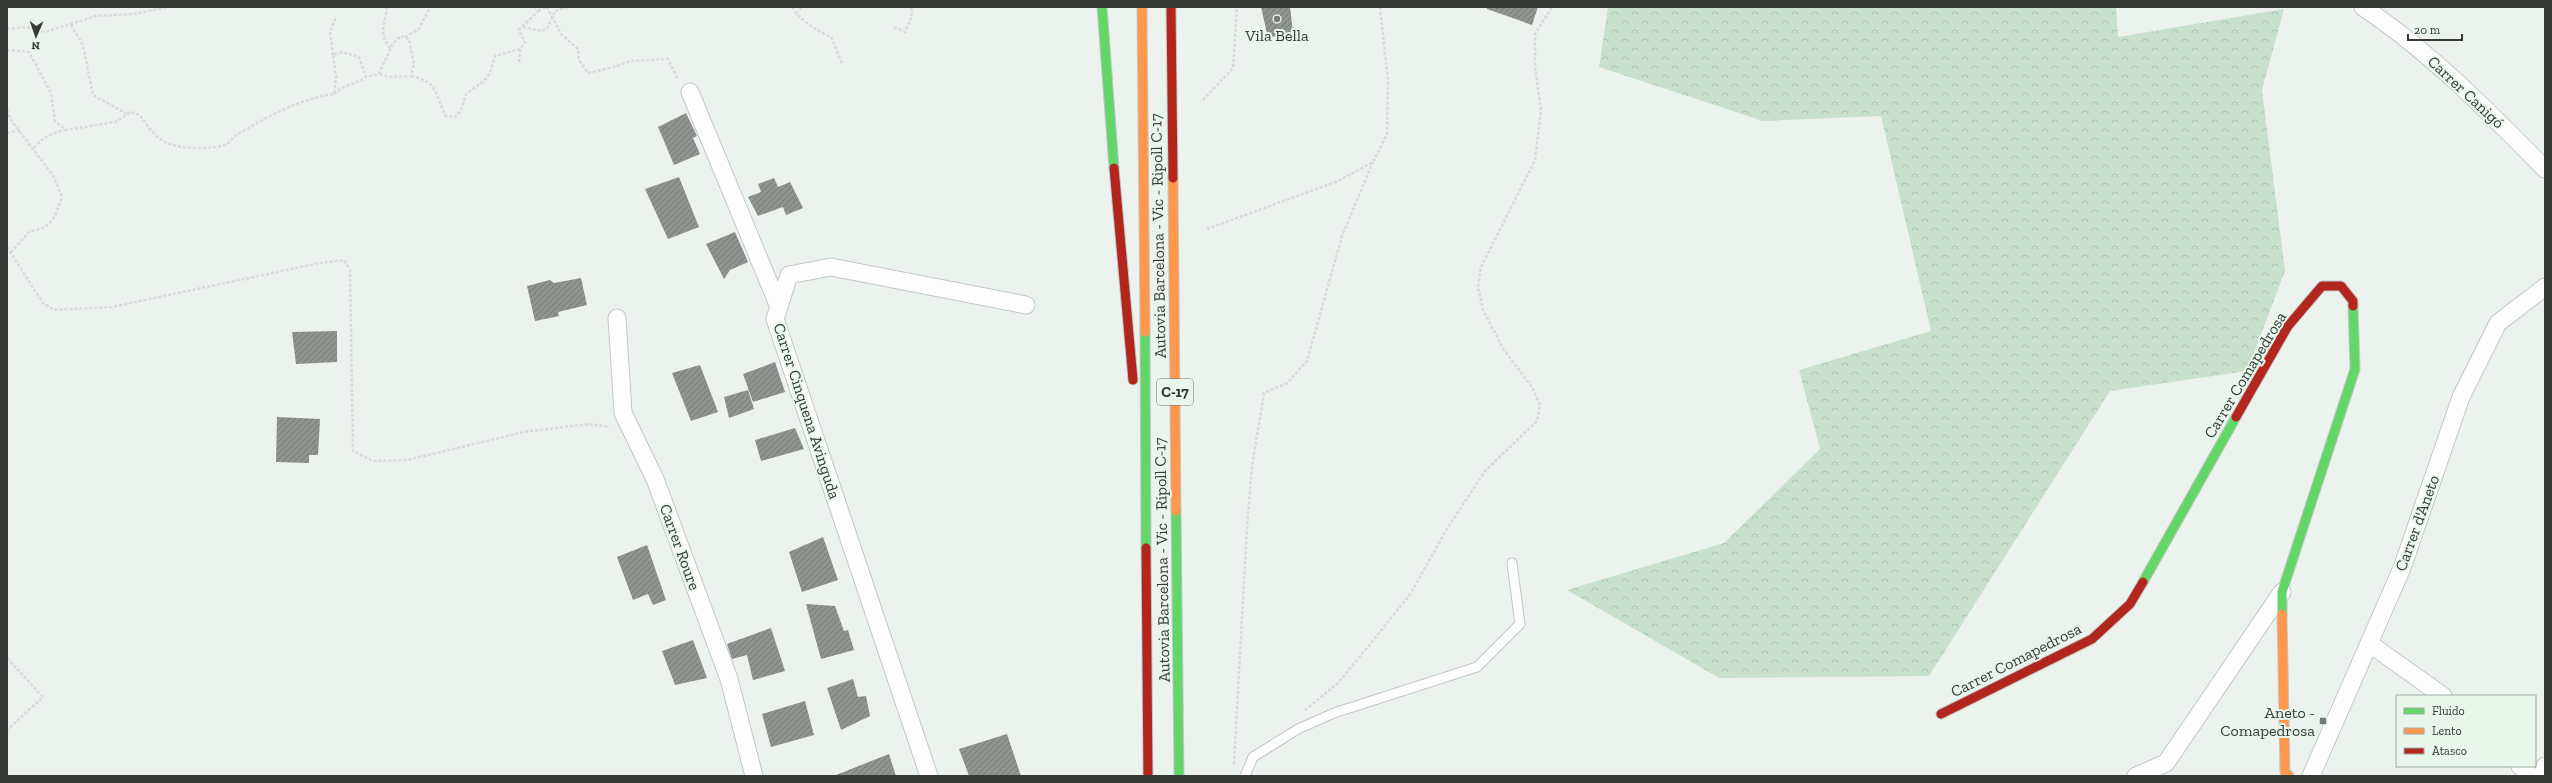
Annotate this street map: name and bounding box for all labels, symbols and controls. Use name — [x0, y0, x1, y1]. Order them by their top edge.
marker: Vila Bella — [1272, 14, 1282, 24]
north arrow — [16, 16, 56, 56]
scale bar — [2408, 16, 2462, 42]
text: 20 m — [2414, 23, 2441, 37]
place label: Vila Bella — [1244, 26, 1309, 45]
text: N — [31, 39, 40, 52]
street label: Carrer Canigó — [2424, 52, 2508, 132]
street label: Autovia Barcelona - Vic - Ripoll C-17 — [1146, 113, 1170, 359]
street label: Carrer Comapedrosa — [2200, 308, 2290, 442]
street label: Carrer Cinquena Avinguda — [770, 321, 845, 502]
road number: C-17 — [1157, 379, 1193, 405]
street label: Autovia Barcelona - Vic - Ripoll C-17 — [1150, 437, 1174, 683]
street label: Carrer d'Aneto — [2391, 472, 2443, 574]
street label: Carrer Roure — [656, 501, 704, 593]
street label: Carrer Comapedrosa — [1948, 619, 2085, 701]
legend — [2396, 695, 2536, 767]
place label: Aneto - Comapedrosa — [2220, 703, 2315, 740]
text: Fluido — [2432, 704, 2465, 718]
marker: Aneto - Comapedrosa — [2318, 716, 2328, 726]
text: Lento — [2432, 724, 2462, 738]
text: Atasco — [2432, 744, 2467, 758]

